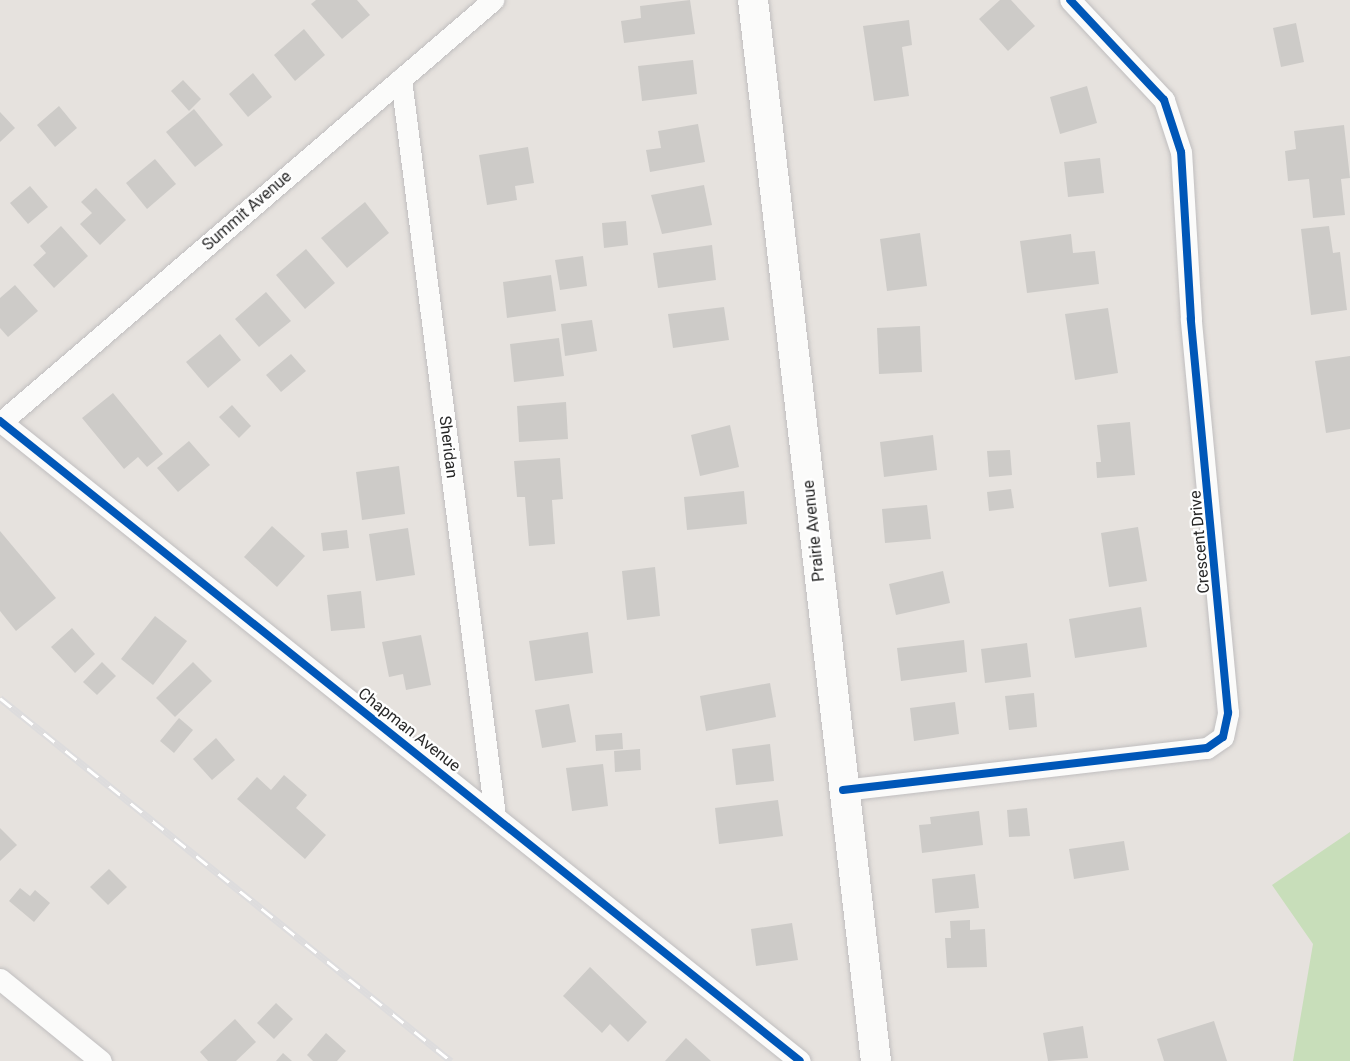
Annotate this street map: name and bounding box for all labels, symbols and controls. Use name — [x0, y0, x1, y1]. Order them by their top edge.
street label: Summit Avenue — [199, 167, 295, 255]
street label: Sheridan — [435, 415, 461, 479]
street label: Prairie Avenue — [799, 479, 829, 583]
street label: Crescent Drive — [1186, 490, 1214, 594]
street label: Chapman Avenue — [354, 684, 464, 776]

